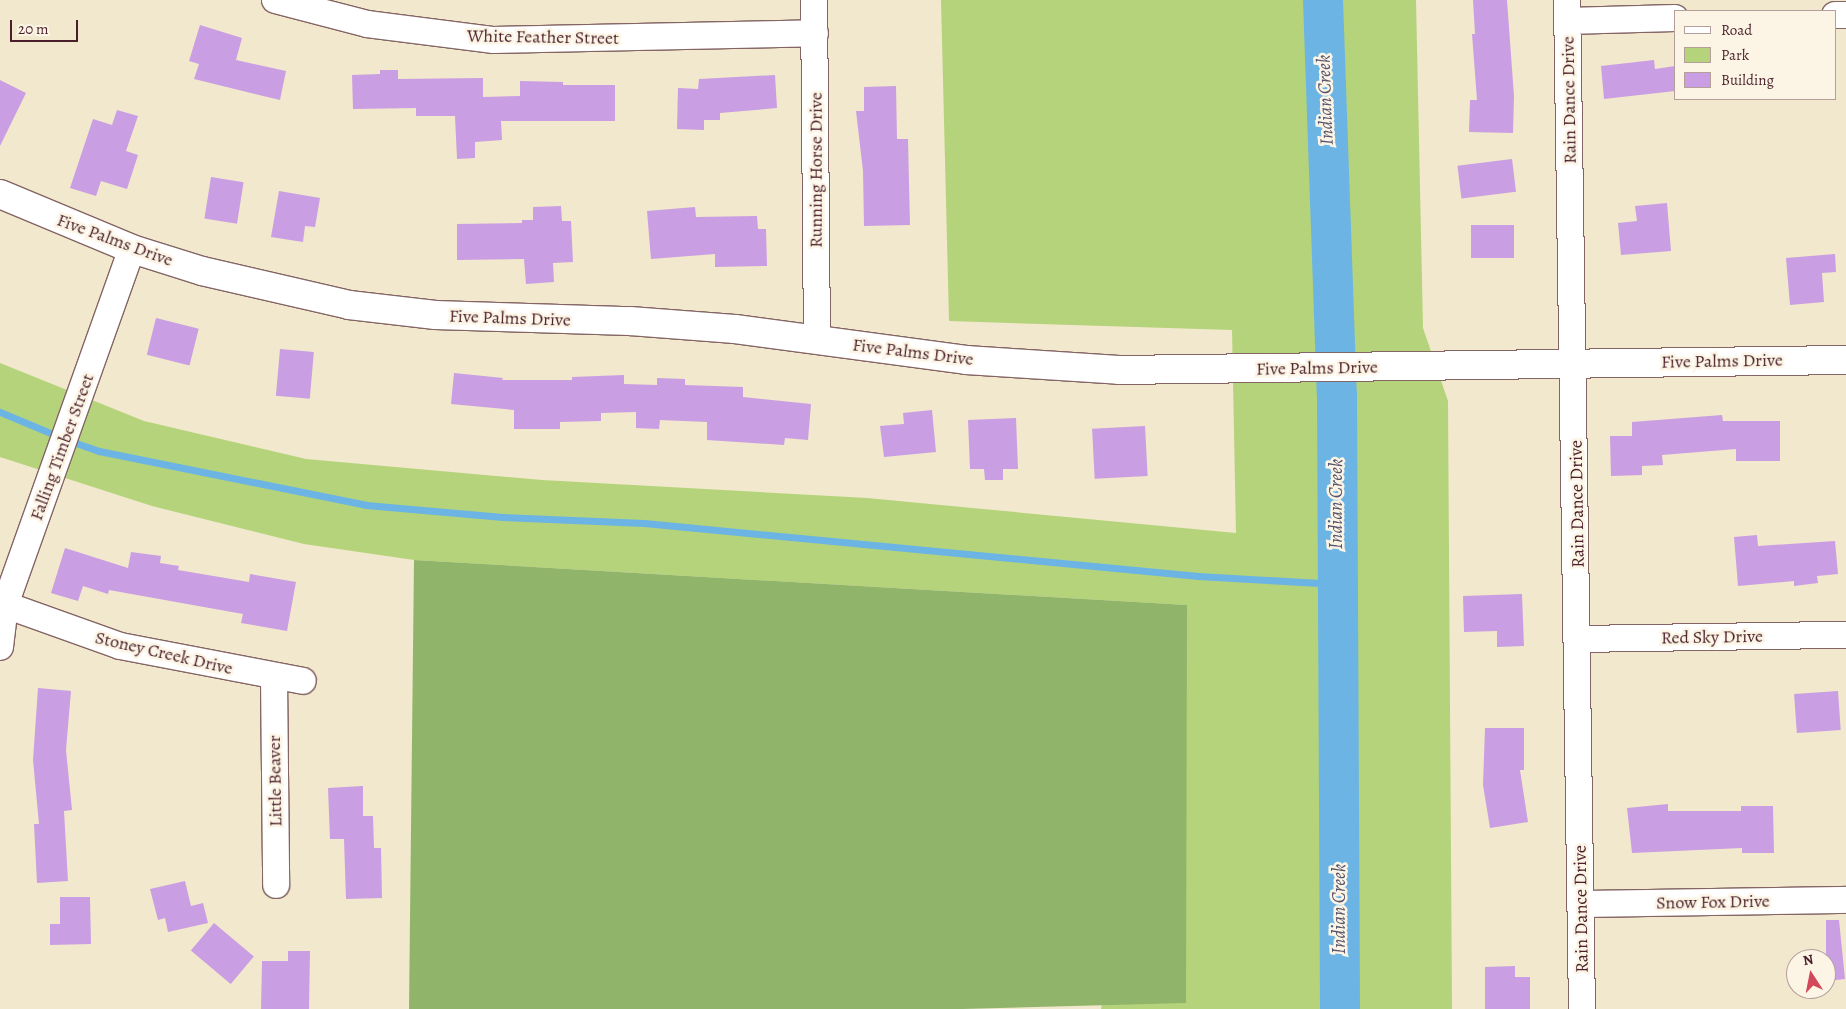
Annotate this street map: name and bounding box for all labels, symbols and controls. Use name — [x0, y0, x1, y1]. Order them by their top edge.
scale bar — [12, 10, 80, 42]
legend — [1674, 10, 1836, 100]
text: 20 m — [18, 19, 49, 39]
text: Road — [1721, 20, 1752, 40]
street label: White Feather Street — [467, 25, 619, 49]
street label: Rain Dance Drive — [1557, 36, 1581, 164]
text: Park — [1721, 45, 1749, 65]
water label: Indian Creek — [1313, 54, 1339, 146]
text: Building — [1721, 70, 1774, 90]
street label: Running Horse Drive — [805, 92, 827, 248]
street label: Five Palms Drive — [54, 209, 176, 271]
street label: Five Palms Drive — [449, 305, 571, 331]
street label: Five Palms Drive — [851, 334, 975, 370]
street label: Five Palms Drive — [1661, 349, 1783, 373]
street label: Five Palms Drive — [1256, 356, 1378, 380]
street label: Falling Timber Street — [25, 371, 99, 523]
street label: Rain Dance Drive — [1565, 440, 1589, 568]
water label: Indian Creek — [1326, 459, 1348, 549]
street label: Red Sky Drive — [1661, 625, 1763, 649]
street label: Stoney Creek Drive — [93, 627, 235, 679]
street label: Little Beaver — [263, 735, 287, 827]
street label: Rain Dance Drive — [1569, 845, 1593, 973]
water label: Indian Creek — [1329, 864, 1351, 954]
street label: Snow Fox Drive — [1656, 890, 1770, 914]
north arrow — [1786, 949, 1836, 999]
text: N — [1801, 949, 1815, 970]

